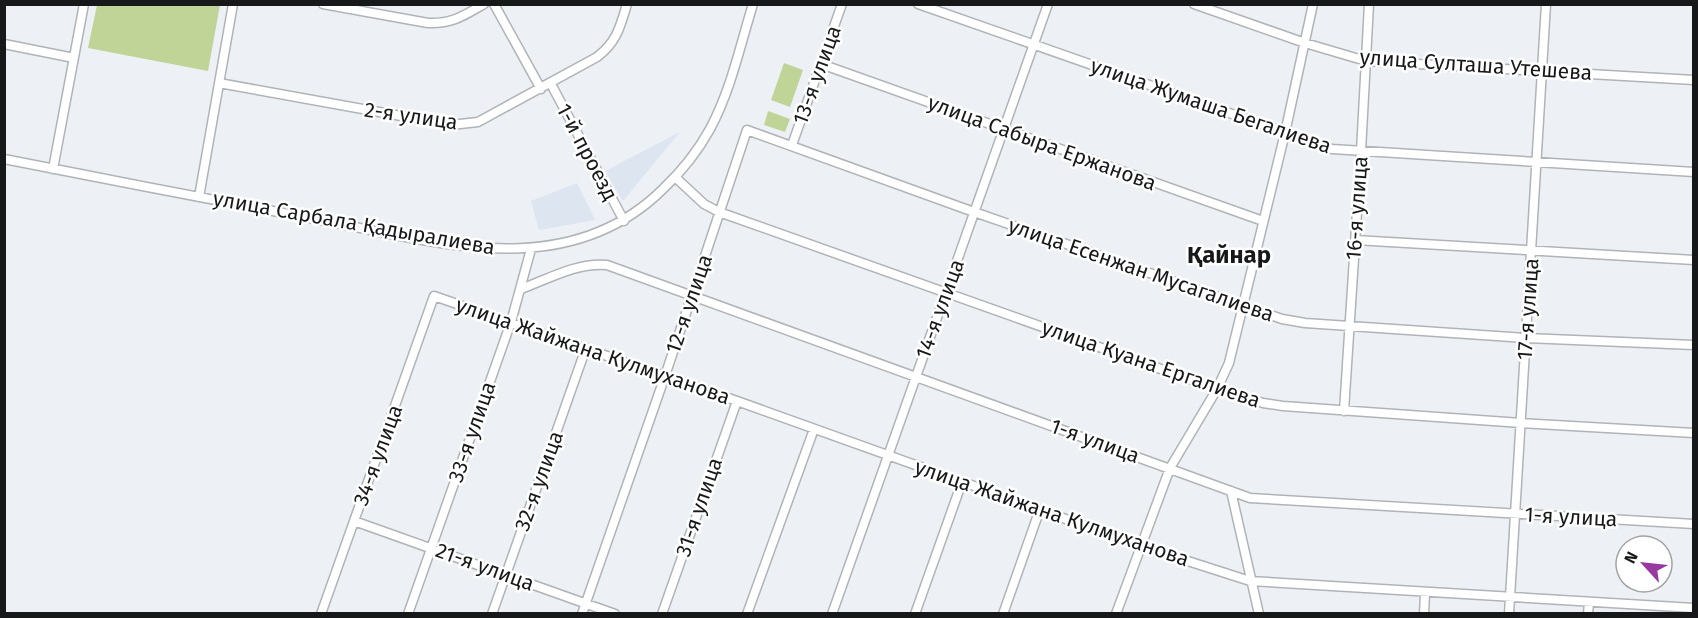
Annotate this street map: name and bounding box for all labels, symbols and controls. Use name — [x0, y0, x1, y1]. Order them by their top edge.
street label: 13-я улица — [787, 22, 847, 128]
street label: улица Султаша Утешева — [1359, 44, 1593, 86]
street label: улица Жумаша Бегалиева — [1087, 53, 1335, 159]
street label: улица Сабыра Ержанова — [924, 90, 1160, 196]
street label: 2-я улица — [363, 97, 459, 135]
street label: 1-й проезд — [551, 99, 623, 205]
street label: 16-я улица — [1340, 155, 1374, 261]
street label: улица Сарбала Қадыралиева — [211, 185, 497, 261]
street label: улица Есенжан Мусагалиева — [1005, 212, 1277, 328]
district label: Қайнар — [1187, 241, 1271, 269]
street label: 12-я улица — [660, 251, 718, 357]
street label: 14-я улица — [910, 256, 970, 362]
street label: 17-я улица — [1511, 257, 1545, 361]
street label: улица Жайжана Кулмуханова — [452, 292, 734, 410]
street label: улица Куана Ергалиева — [1038, 314, 1264, 414]
street label: 33-я улица — [443, 378, 501, 486]
street label: 34-я улица — [348, 401, 408, 509]
street label: 1-я улица — [1047, 413, 1143, 469]
street label: 32-я улица — [509, 427, 569, 535]
street label: 31-я улица — [670, 454, 728, 560]
street label: улица Жайжана Кулмуханова — [911, 454, 1193, 572]
street label: 1-я улица — [1524, 502, 1618, 532]
north arrow — [1614, 534, 1674, 594]
street label: 21-я улица — [432, 537, 538, 597]
text: N — [1620, 548, 1642, 566]

